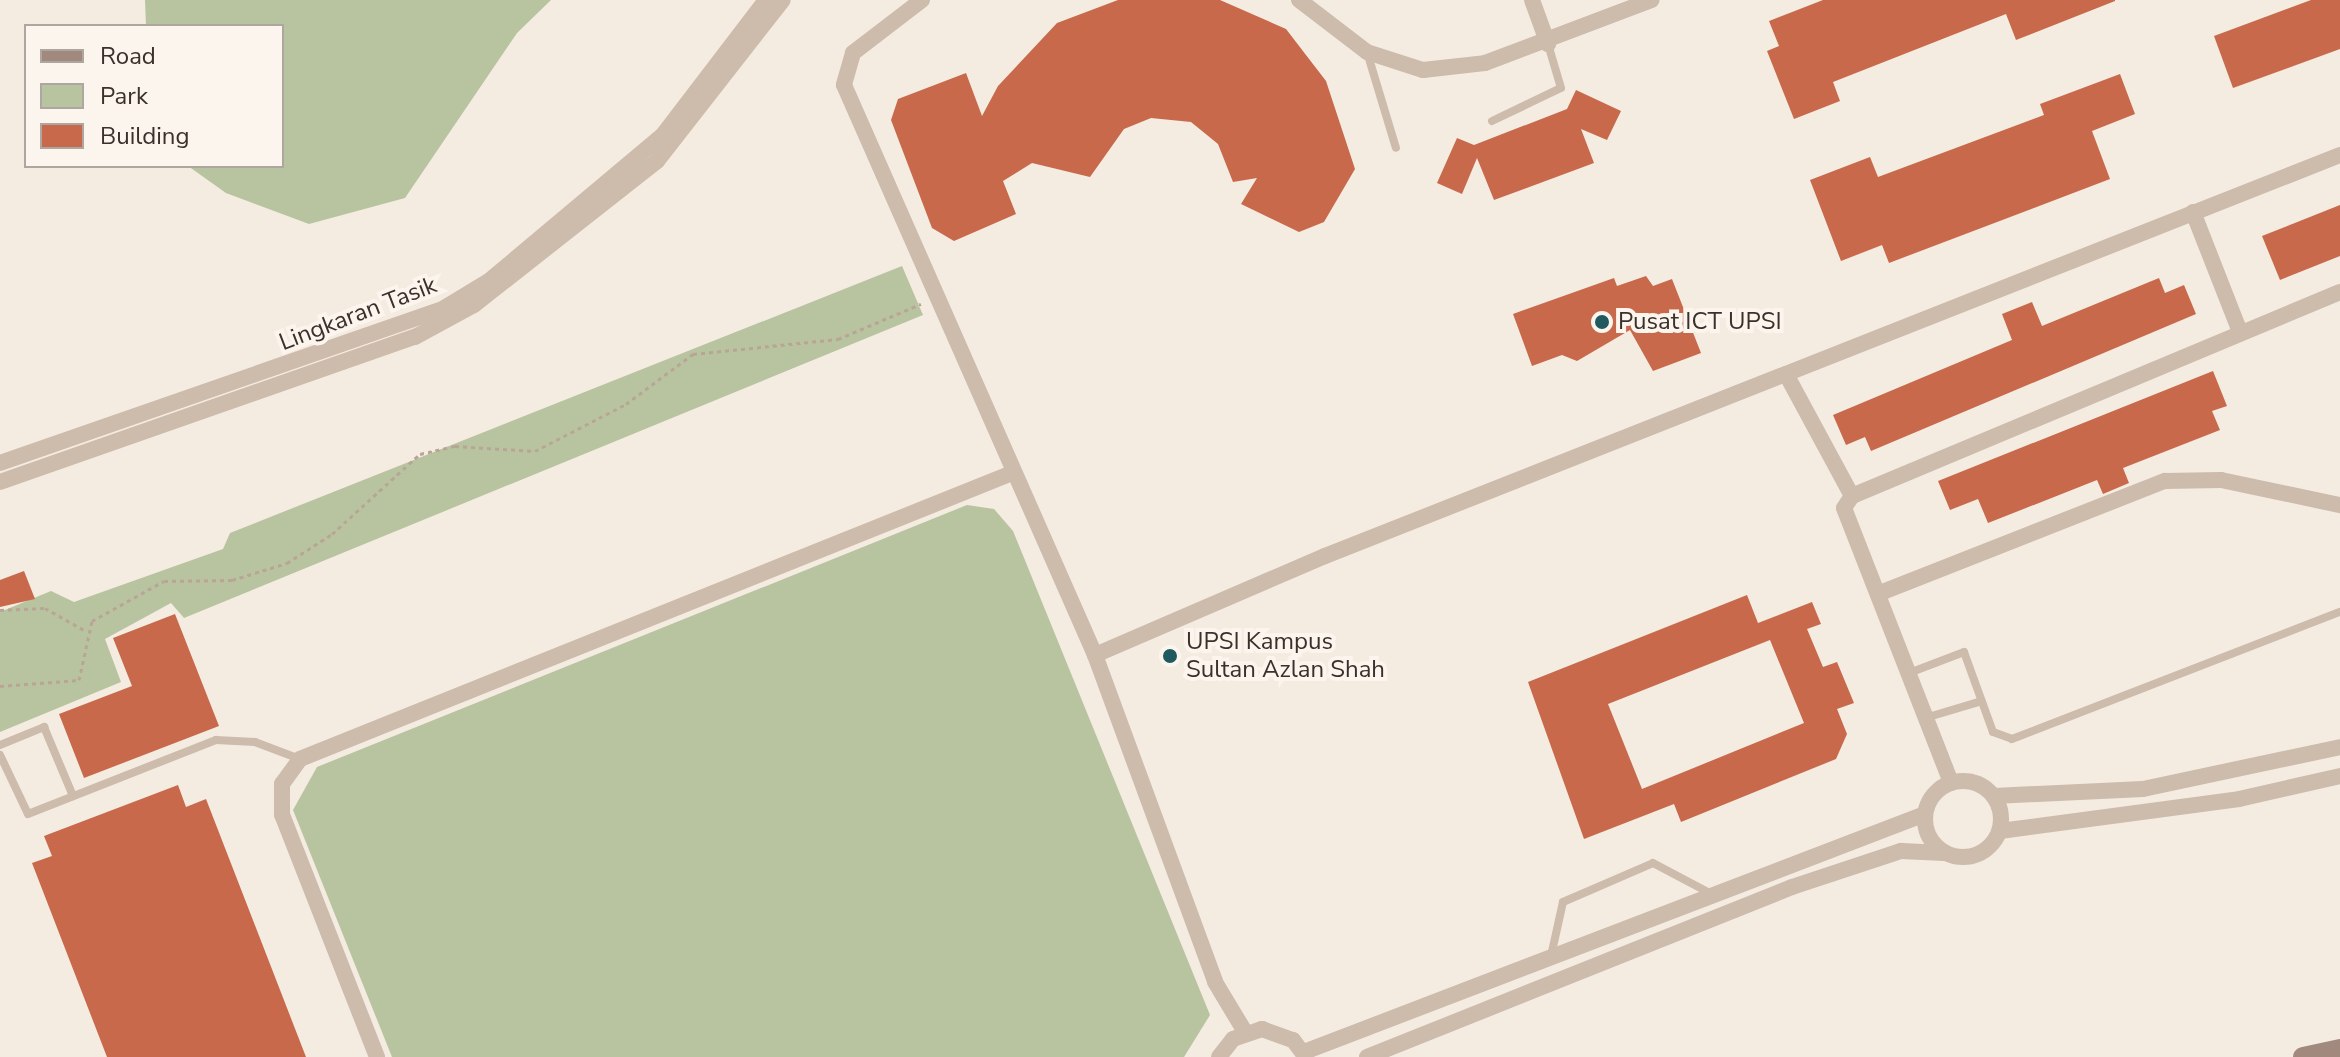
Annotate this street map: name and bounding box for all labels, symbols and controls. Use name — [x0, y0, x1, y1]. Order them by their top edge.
legend — [24, 24, 284, 168]
text: Road — [100, 40, 156, 72]
text: Park — [100, 80, 148, 112]
text: Building — [100, 120, 190, 152]
street label: Lingkaran Tasik — [275, 271, 441, 357]
place label: Pusat ICT UPSI — [1618, 308, 1782, 336]
marker: Pusat ICT UPSI — [1593, 313, 1611, 331]
place label: UPSI Kampus Sultan Azlan Shah — [1186, 628, 1385, 684]
marker: UPSI Kampus Sultan Azlan Shah — [1161, 647, 1179, 665]

